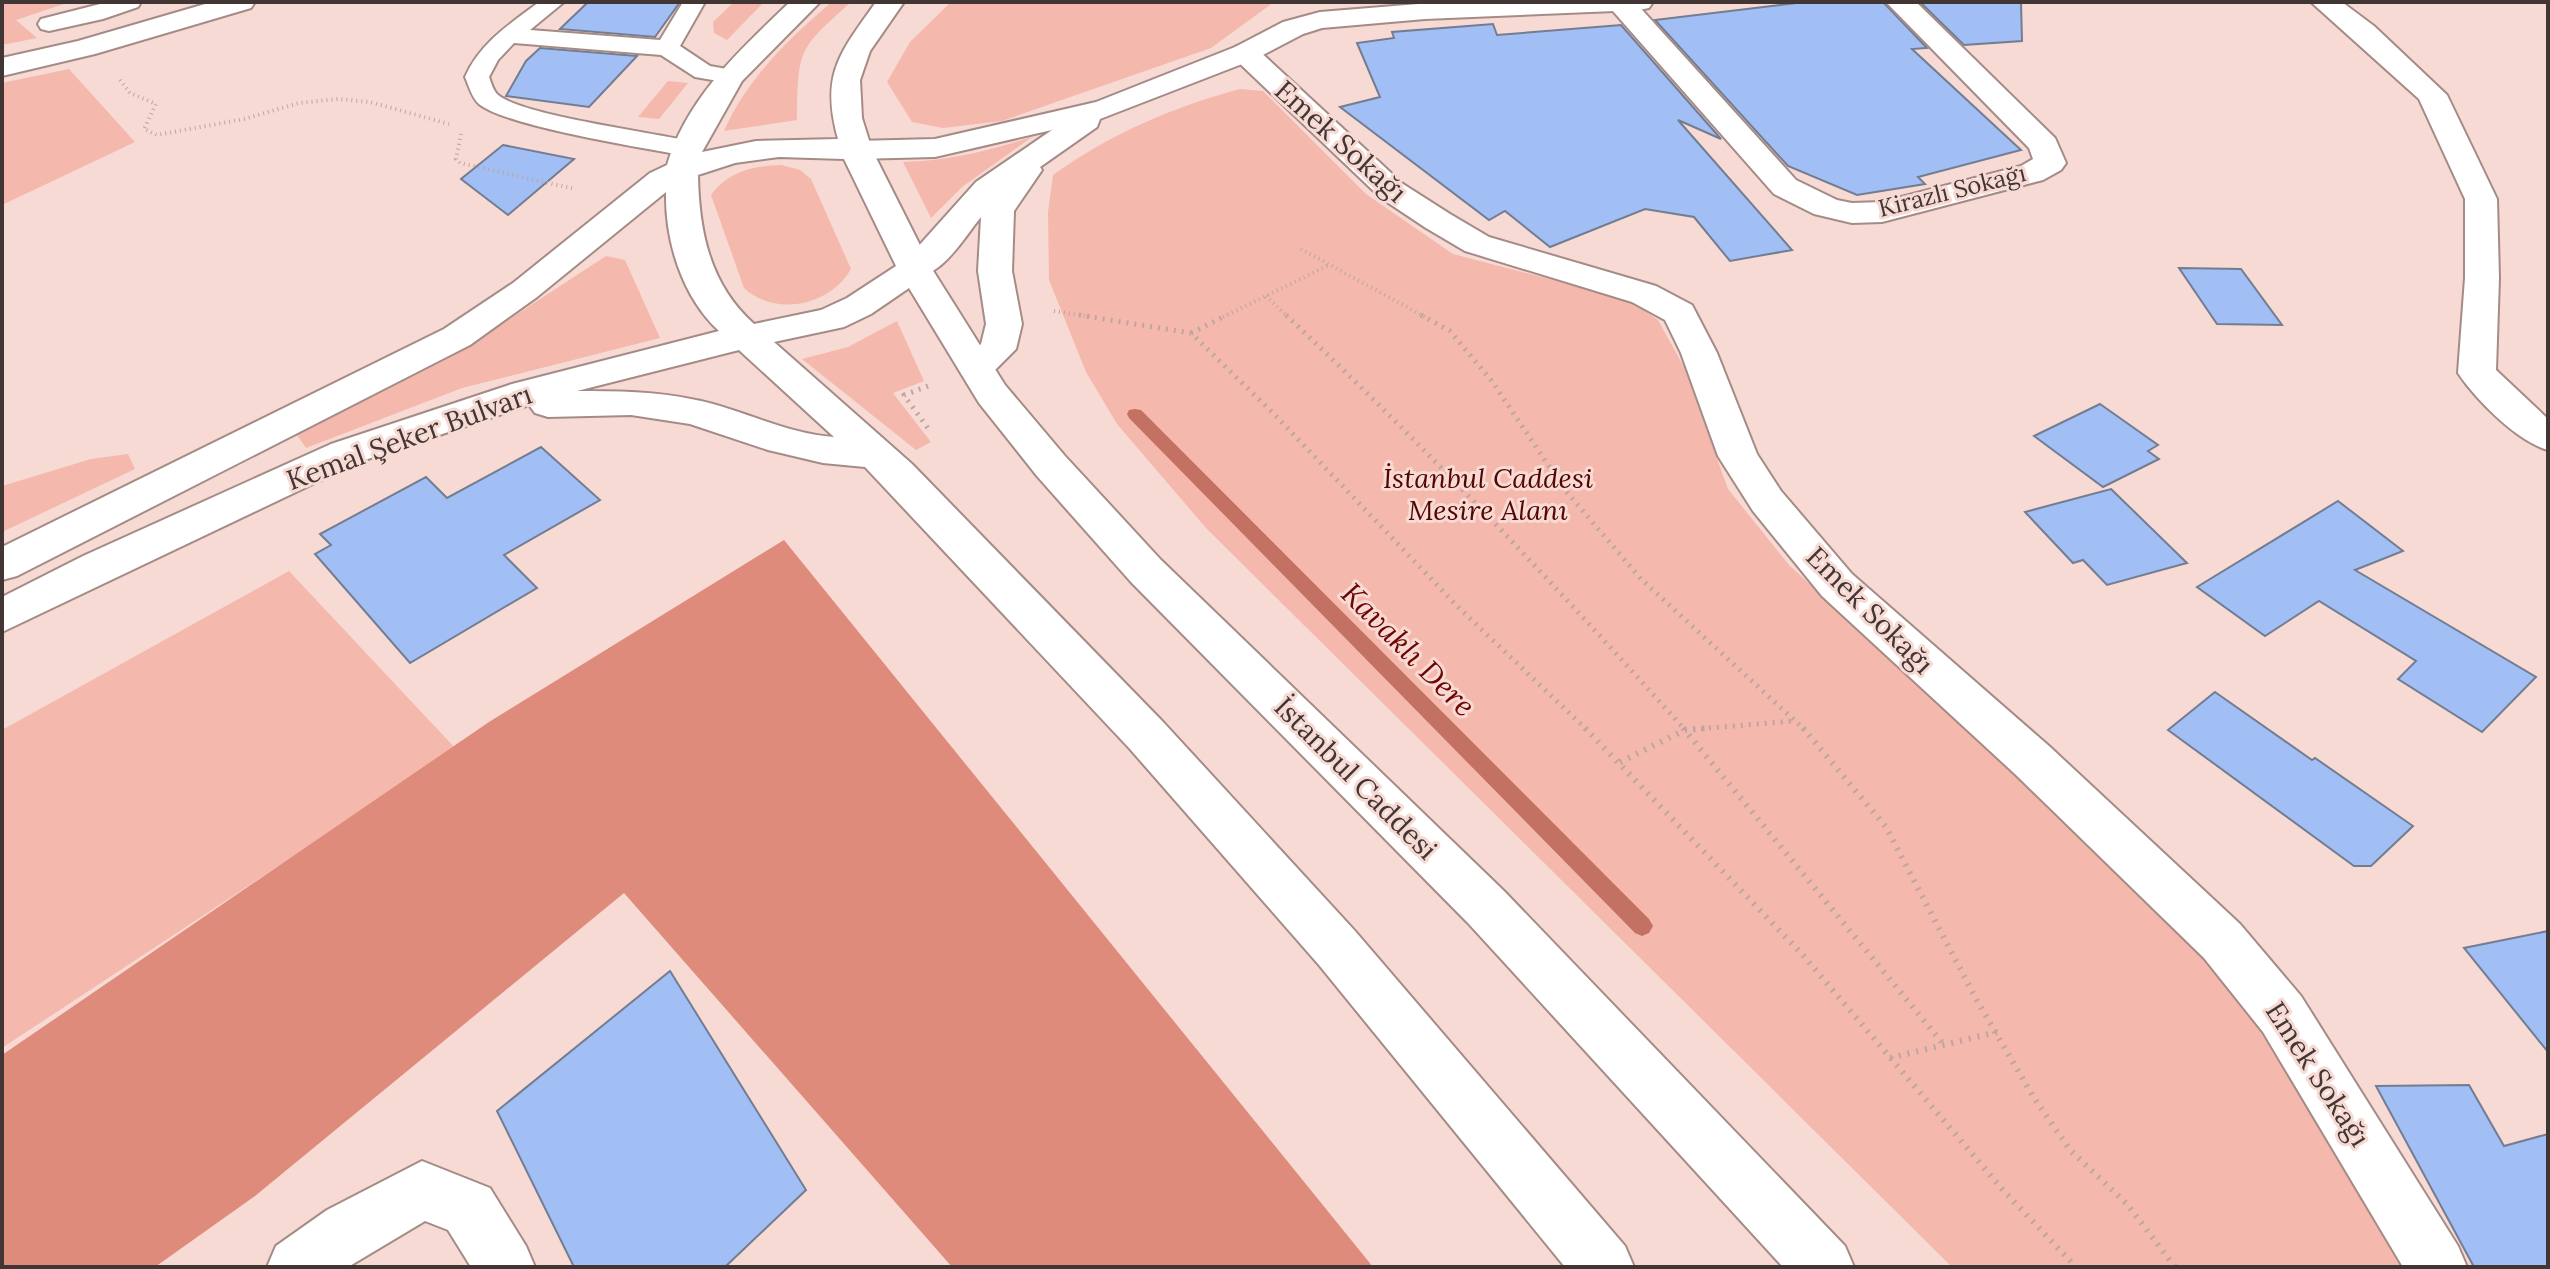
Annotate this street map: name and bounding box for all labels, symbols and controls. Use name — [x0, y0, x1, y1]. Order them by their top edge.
street label: Emek Sokağı — [1267, 72, 1415, 210]
street label: Kirazlı Sokağı — [1875, 157, 2029, 224]
street label: Kemal Şeker Bulvarı — [281, 376, 537, 498]
park label: İstanbul Caddesi Mesire Alanı — [1383, 460, 1593, 528]
street label: Emek Sokağı — [1799, 539, 1941, 681]
water label: Kavaklı Dere — [1334, 574, 1484, 724]
street label: İstanbul Caddesi — [1267, 689, 1445, 867]
street label: Emek Sokağı — [2258, 995, 2378, 1153]

